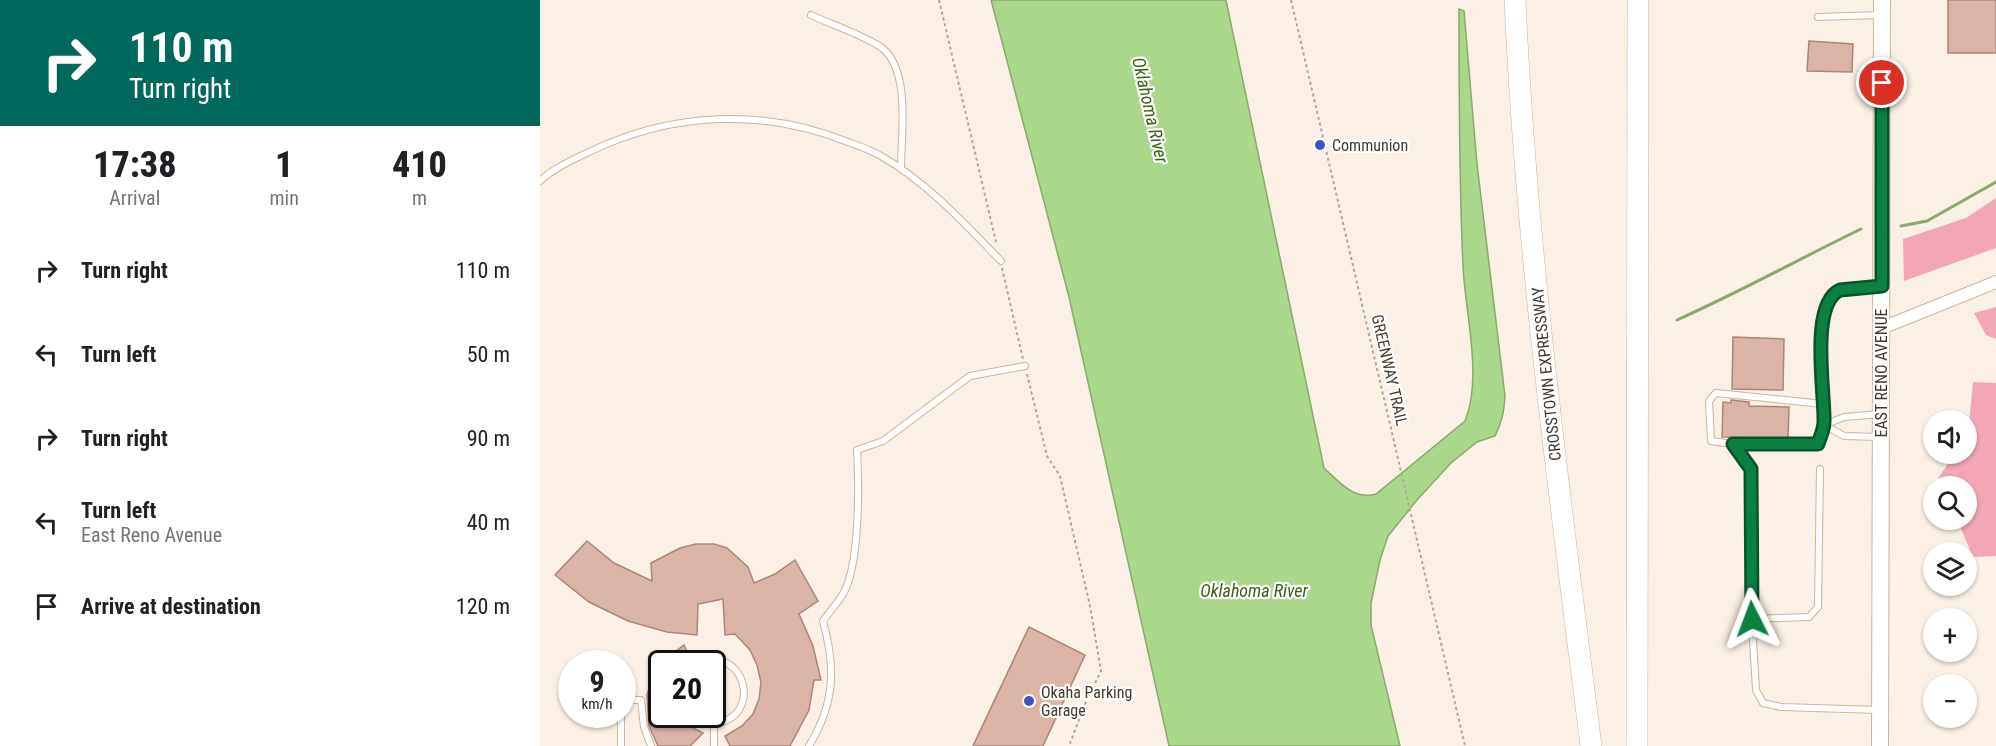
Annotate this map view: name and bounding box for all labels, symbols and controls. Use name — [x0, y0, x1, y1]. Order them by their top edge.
text: 110 m — [129, 23, 234, 72]
icon: right — [30, 24, 108, 102]
water label: Oklahoma River — [1128, 55, 1173, 165]
pin — [1856, 57, 1907, 108]
icon: arrive — [1865, 66, 1898, 99]
text: Turn right — [129, 73, 231, 105]
place label: Communion — [1332, 136, 1408, 155]
marker: Communion — [1313, 138, 1327, 152]
text: 17:38 — [93, 144, 176, 186]
text: 1 — [275, 144, 293, 186]
text: 410 — [392, 144, 447, 186]
text: Arrival — [109, 186, 160, 210]
text: min — [270, 186, 299, 210]
text: m — [412, 186, 427, 210]
icon: right — [30, 254, 63, 287]
text: Turn right — [81, 258, 168, 283]
text: 110 m — [456, 258, 510, 283]
street label: CROSSTOWN EXPRESSWAY — [1528, 285, 1565, 462]
street label: EAST RENO AVENUE — [1872, 308, 1891, 438]
street label: GREENWAY TRAIL — [1367, 313, 1412, 428]
icon: left — [30, 338, 63, 371]
text: Turn left — [81, 342, 156, 367]
text: 50 m — [467, 342, 510, 367]
map controls — [1923, 410, 1977, 728]
button: sound — [1923, 410, 1977, 464]
icon: right — [30, 422, 63, 455]
text: Turn right — [81, 426, 168, 451]
text: 90 m — [467, 426, 510, 451]
button: search — [1923, 476, 1977, 530]
text: Turn left — [81, 498, 156, 523]
icon: left — [30, 506, 63, 539]
text: 40 m — [467, 510, 510, 535]
text: East Reno Avenue — [81, 523, 222, 547]
button: layers — [1923, 542, 1977, 596]
water label: Oklahoma River — [1200, 580, 1309, 601]
position arrow — [1720, 587, 1784, 651]
icon: arrive — [30, 590, 63, 623]
text: Arrive at destination — [81, 594, 261, 619]
text: 120 m — [456, 594, 510, 619]
button: + — [1923, 608, 1977, 662]
speed limit sign: 20 — [648, 650, 726, 728]
text: 9 — [589, 664, 605, 699]
button: − — [1923, 674, 1977, 728]
place label: Okaha Parking Garage — [1041, 683, 1132, 720]
marker: Okaha Parking Garage — [1022, 694, 1036, 708]
text: km/h — [582, 695, 612, 713]

